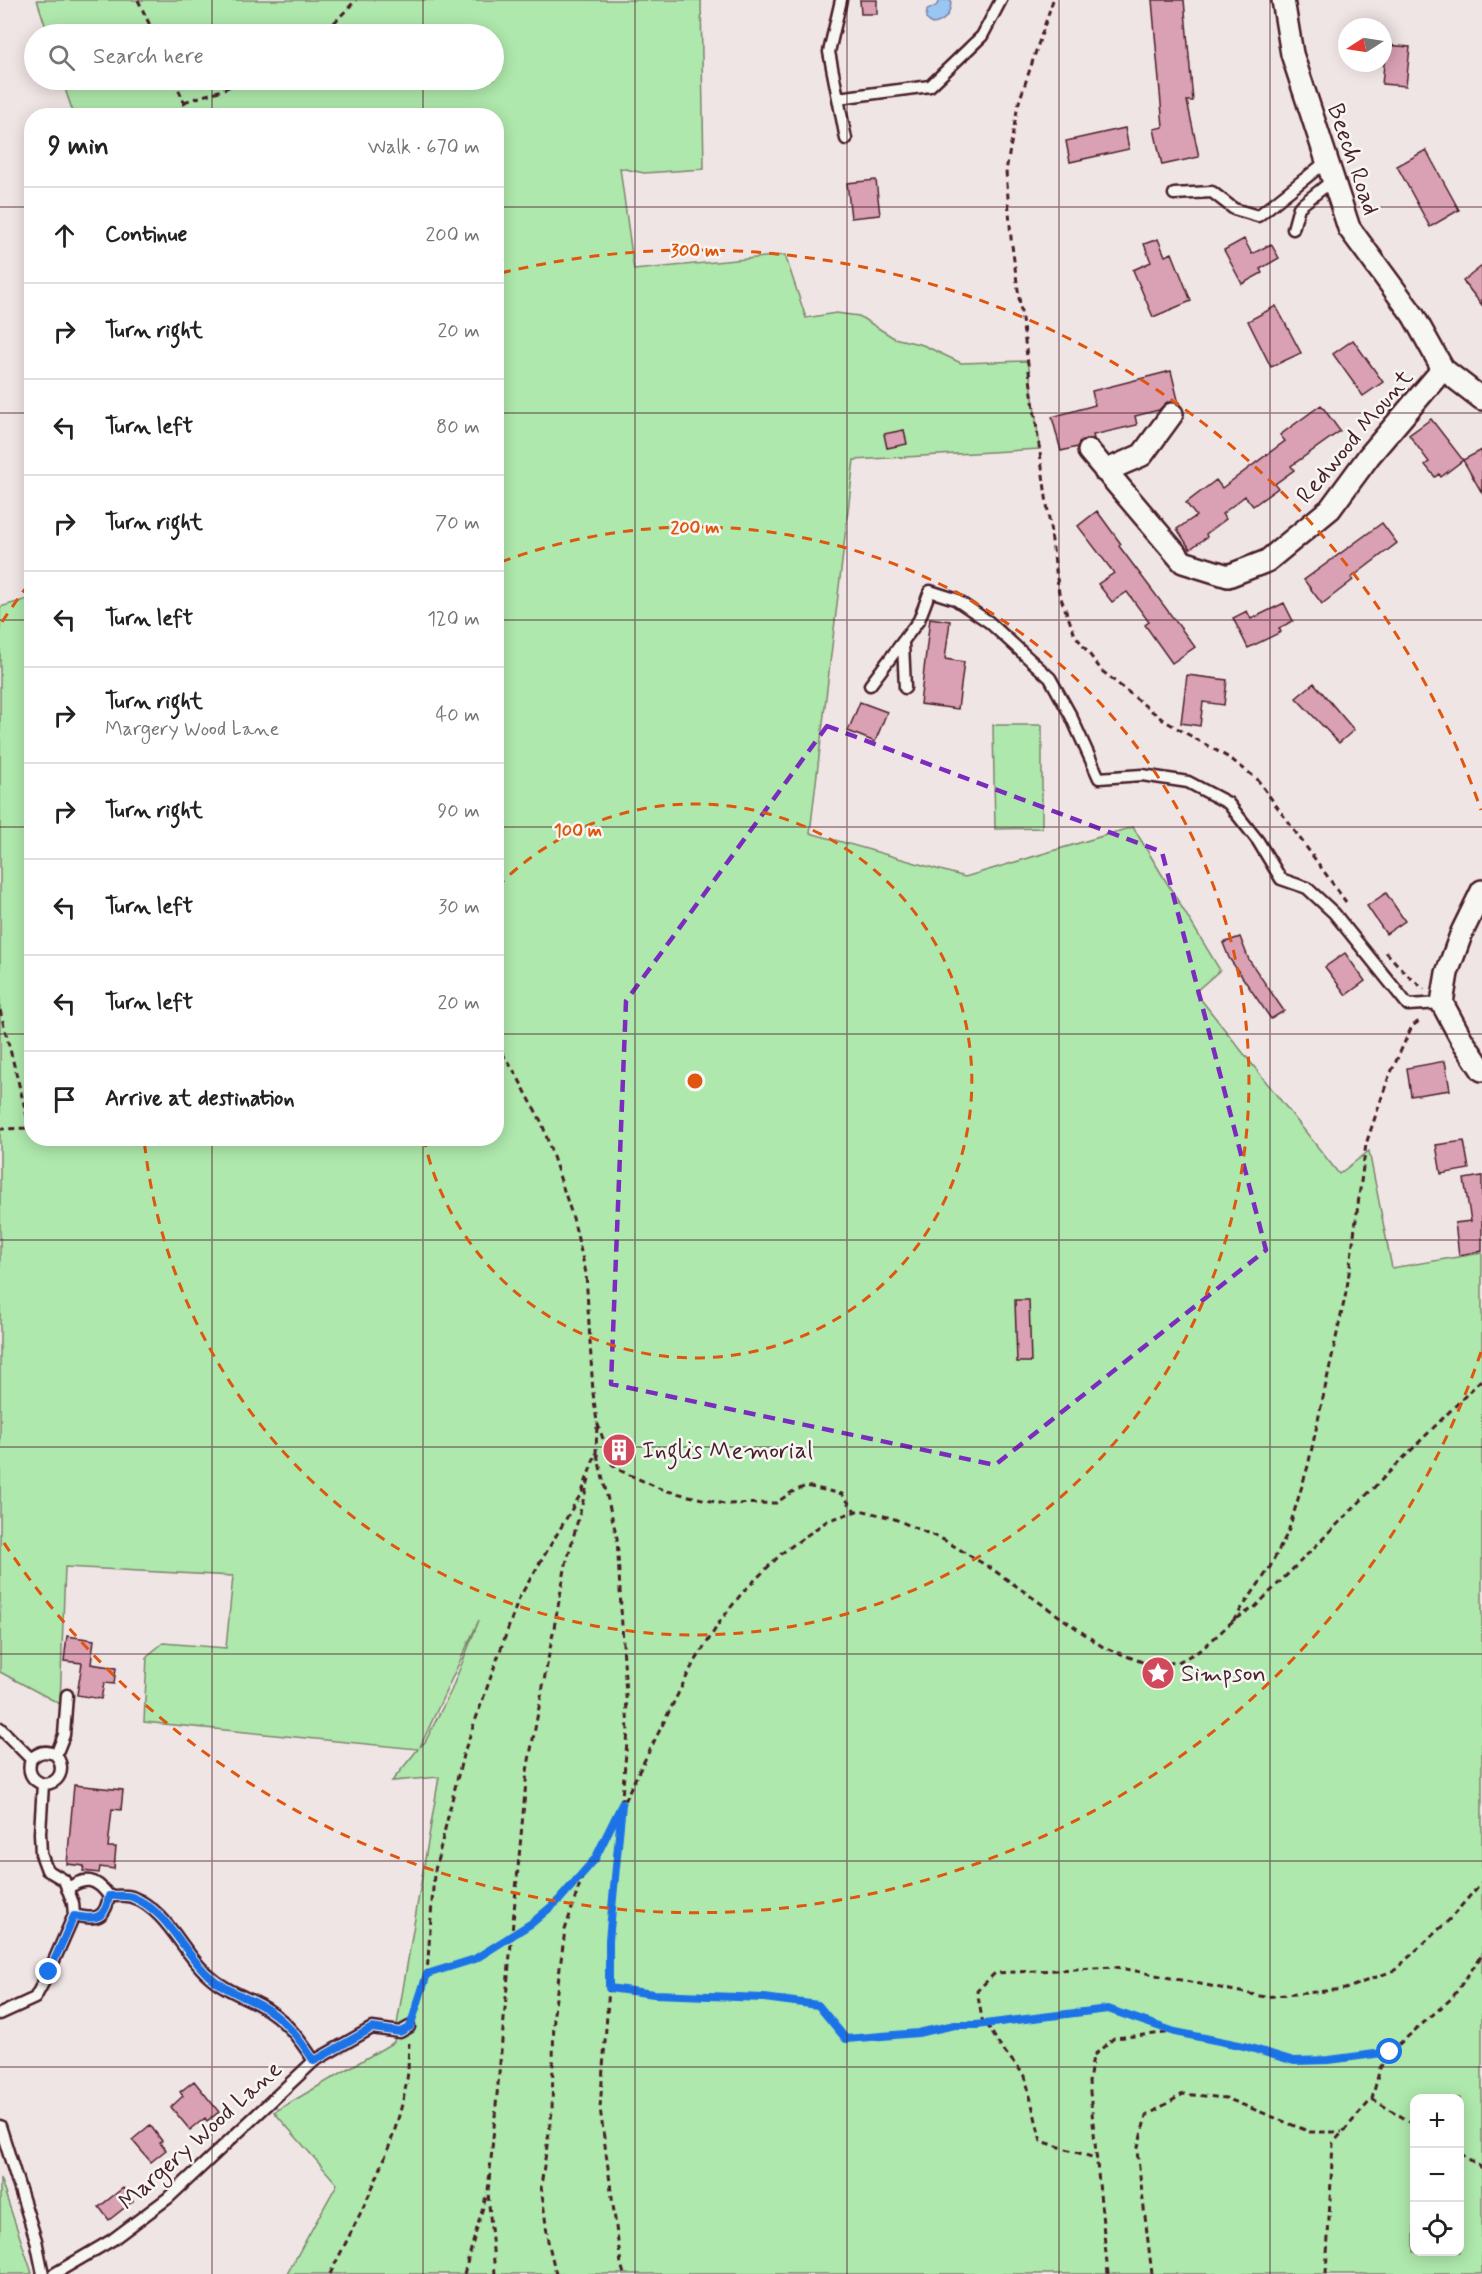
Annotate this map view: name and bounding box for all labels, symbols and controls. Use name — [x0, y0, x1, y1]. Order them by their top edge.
north arrow — [1338, 18, 1392, 72]
search box — [24, 24, 504, 90]
icon: search — [45, 41, 78, 74]
text: Search here — [93, 43, 204, 71]
street label: Beech Road — [1319, 100, 1386, 219]
text: 9 min — [48, 130, 109, 164]
text: Walk · 670 m — [368, 134, 480, 161]
icon: ahead — [48, 219, 81, 252]
text: Continue — [105, 221, 187, 249]
text: 200 m — [425, 222, 480, 249]
text: 300 m — [671, 239, 719, 263]
icon: right — [48, 315, 81, 348]
text: Turn right — [105, 317, 203, 345]
text: 20 m — [437, 318, 480, 345]
street label: Redwood Mount — [1290, 363, 1420, 511]
icon: left — [48, 411, 81, 444]
text: Turn left — [105, 413, 193, 441]
text: 80 m — [436, 414, 480, 441]
icon: right — [48, 507, 81, 540]
text: Turn right — [105, 509, 203, 537]
text: 70 m — [435, 510, 480, 537]
text: 200 m — [670, 516, 720, 540]
icon: left — [48, 603, 81, 636]
text: Turn left — [105, 605, 193, 633]
text: 120 m — [427, 606, 480, 633]
text: Turn right — [105, 688, 203, 716]
icon: right — [48, 699, 81, 732]
text: 40 m — [436, 702, 480, 729]
text: Margery Wood Lane — [105, 716, 279, 743]
icon: right — [48, 795, 81, 828]
text: Turn right — [105, 797, 203, 825]
text: 90 m — [437, 798, 480, 825]
text: 100 m — [554, 819, 602, 843]
icon: left — [48, 891, 81, 924]
text: Turn left — [105, 893, 193, 921]
text: 30 m — [438, 894, 480, 921]
icon: left — [48, 987, 81, 1020]
text: Turn left — [105, 989, 193, 1017]
text: 20 m — [437, 990, 480, 1017]
centre of rings — [685, 1071, 705, 1091]
icon: arrive — [48, 1083, 81, 1116]
text: Arrive at destination — [105, 1085, 295, 1113]
building icon: Inglis Memorial — [601, 1432, 637, 1468]
place label: Inglis Memorial — [642, 1436, 813, 1470]
place icon: Simpson — [1140, 1655, 1176, 1691]
place label: Simpson — [1181, 1659, 1266, 1690]
route end — [35, 1958, 61, 1984]
route start — [1376, 2038, 1402, 2064]
street label: Margery Wood Lane — [113, 2054, 291, 2219]
map controls — [1410, 2094, 1464, 2256]
button: + — [1410, 2094, 1464, 2148]
button: − — [1410, 2148, 1464, 2202]
button: locate — [1410, 2202, 1464, 2256]

